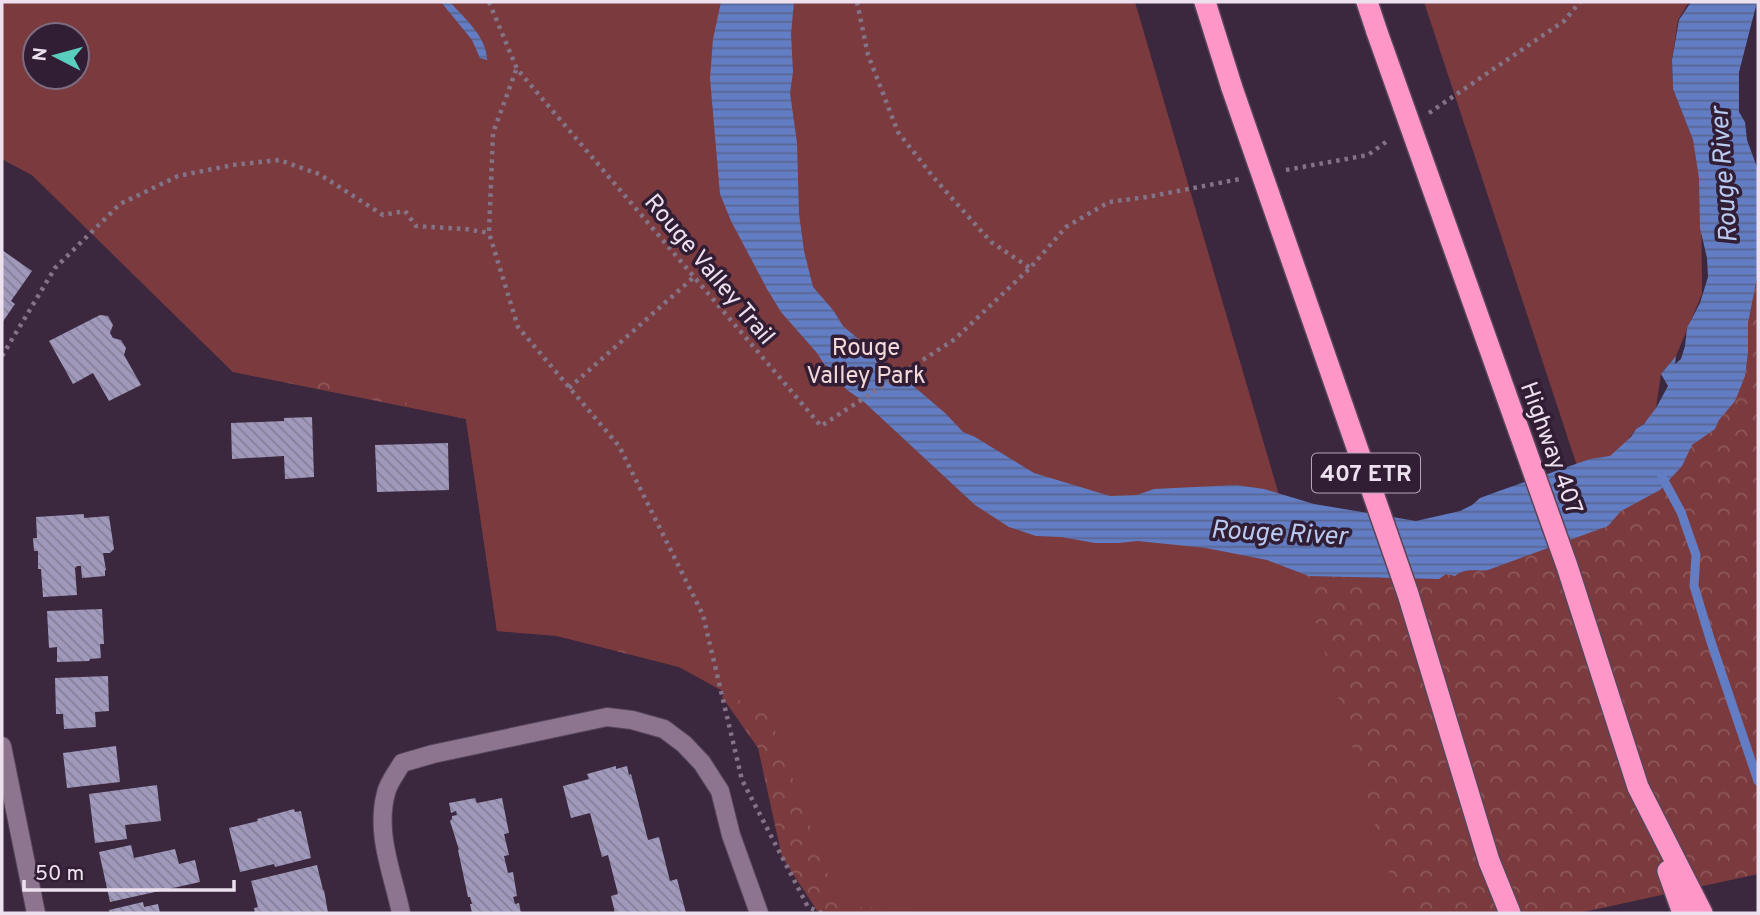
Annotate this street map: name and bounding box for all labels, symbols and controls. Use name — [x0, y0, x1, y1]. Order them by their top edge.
north arrow — [21, 21, 91, 91]
text: N — [28, 46, 54, 62]
water label: Rouge River — [1704, 104, 1747, 244]
street label: Rouge Valley Trail — [637, 189, 780, 352]
park label: Rouge Valley Park — [806, 334, 926, 392]
street label: Highway 407 — [1512, 378, 1588, 519]
road number: 407 ETR — [1312, 453, 1420, 492]
water label: Rouge River — [1210, 514, 1350, 555]
scale bar — [24, 848, 234, 892]
text: 50 m — [35, 861, 84, 888]

